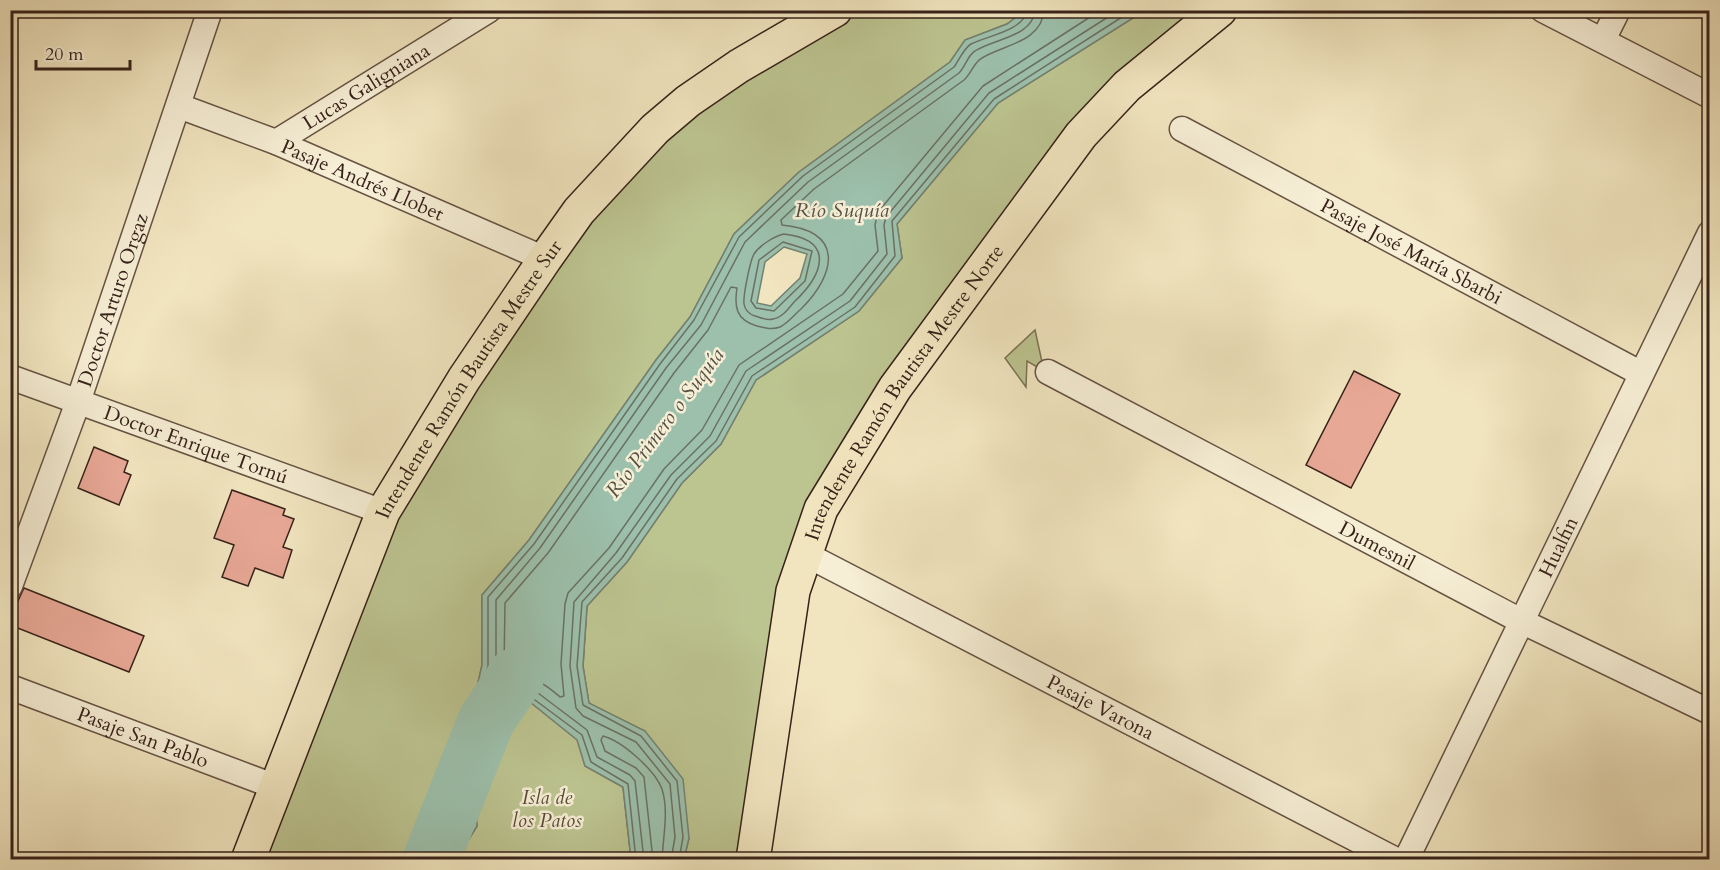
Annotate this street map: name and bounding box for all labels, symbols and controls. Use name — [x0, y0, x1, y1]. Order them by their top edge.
scale bar — [36, 33, 130, 71]
street label: Lucas Galigniana — [297, 36, 435, 136]
text: 20 m — [45, 42, 84, 67]
street label: Pasaje Andrés Llobet — [277, 132, 449, 227]
street label: Pasaje José María Sbarbi — [1316, 192, 1507, 311]
water label: Río Suquía — [795, 196, 889, 225]
street label: Doctor Arturo Orgaz — [71, 209, 154, 390]
street label: Intendente Ramón Bautista Mestre Sur — [368, 234, 568, 522]
street label: Intendente Ramón Bautista Mestre Norte — [798, 239, 1010, 544]
water label: Río Primero o Suquía — [599, 342, 731, 504]
street label: Doctor Enrique Tornú — [100, 399, 292, 490]
street label: Hualfin — [1532, 512, 1584, 582]
street label: Dumesnil — [1335, 514, 1420, 576]
street label: Pasaje Varona — [1042, 668, 1159, 746]
street label: Pasaje San Pablo — [73, 700, 213, 774]
park label: Isla de los Patos — [512, 784, 582, 834]

